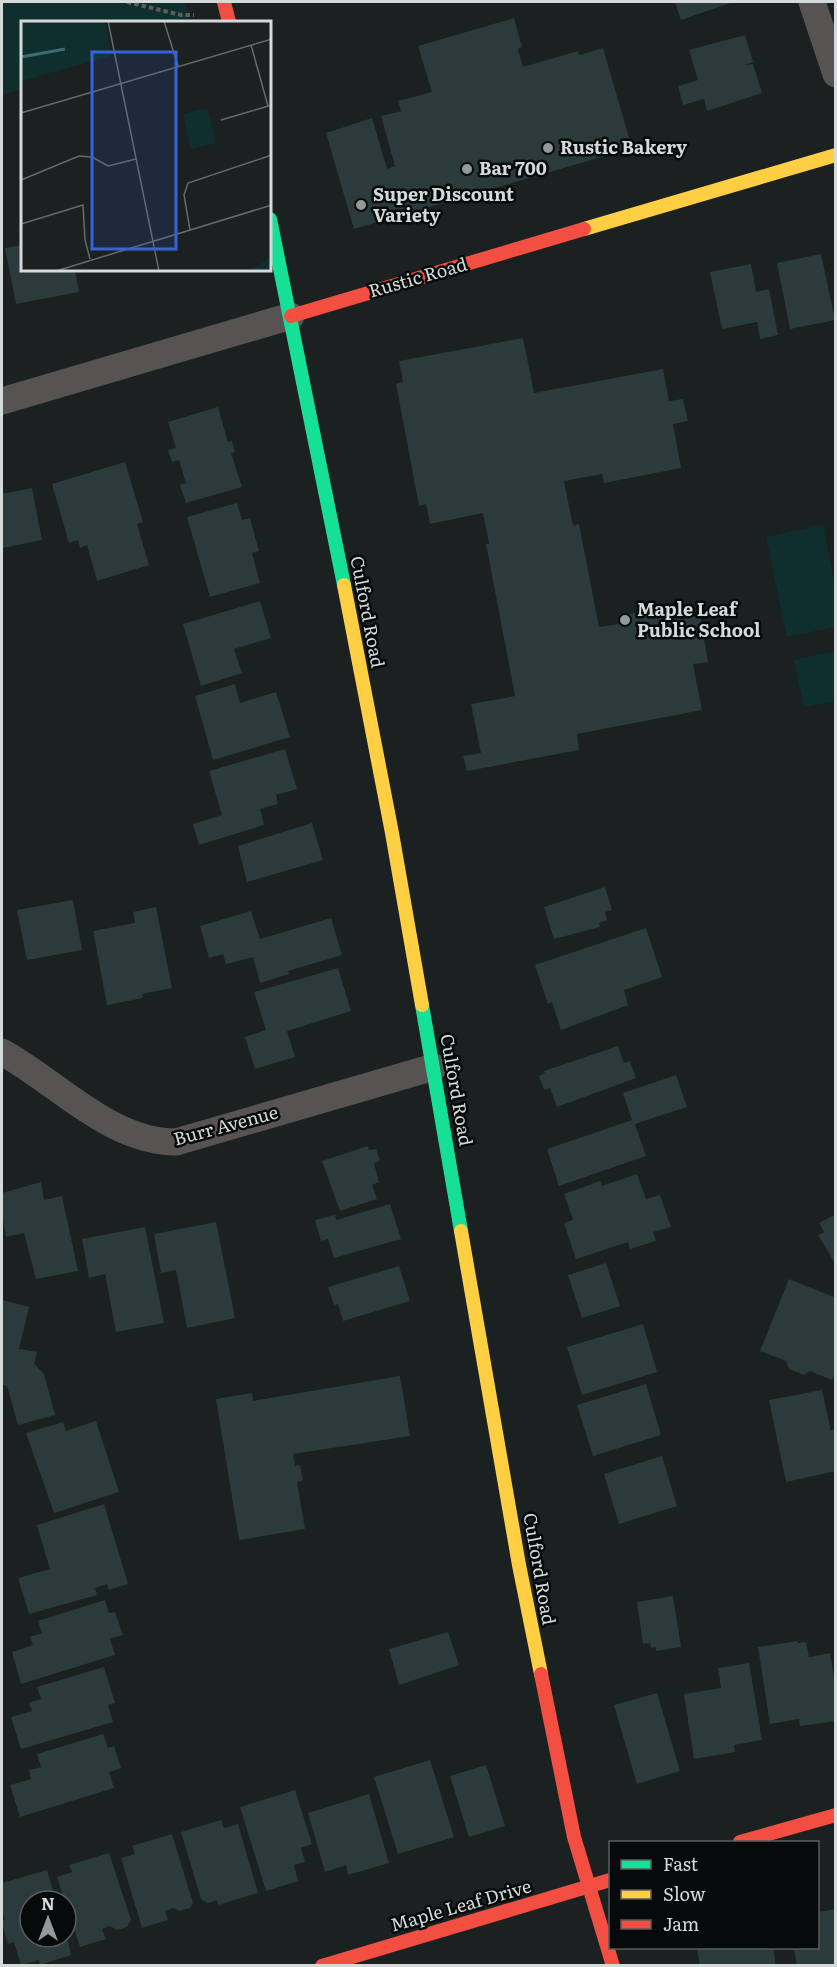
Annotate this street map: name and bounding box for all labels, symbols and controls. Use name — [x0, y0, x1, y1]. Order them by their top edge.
inset map — [21, 21, 272, 272]
place label: Rustic Bakery — [560, 133, 687, 160]
marker: Rustic Bakery — [541, 141, 555, 155]
place label: Bar 700 — [479, 154, 547, 181]
marker: Bar 700 — [460, 162, 474, 176]
place label: Super Discount Variety — [373, 180, 514, 228]
marker: Super Discount Variety — [354, 198, 368, 212]
street label: Rustic Road — [365, 250, 470, 303]
street label: Culford Road — [344, 553, 393, 670]
place label: Maple Leaf Public School — [637, 595, 761, 643]
marker: Maple Leaf Public School — [618, 613, 632, 627]
street label: Culford Road — [434, 1031, 481, 1148]
street label: Burr Avenue — [170, 1098, 281, 1151]
street label: Culford Road — [517, 1510, 564, 1627]
legend — [609, 1841, 819, 1949]
text: Fast — [663, 1850, 699, 1877]
street label: Maple Leaf Drive — [387, 1872, 534, 1938]
text: Slow — [663, 1880, 706, 1907]
north arrow — [18, 1889, 78, 1949]
text: N — [41, 1891, 55, 1915]
text: Jam — [663, 1910, 699, 1937]

